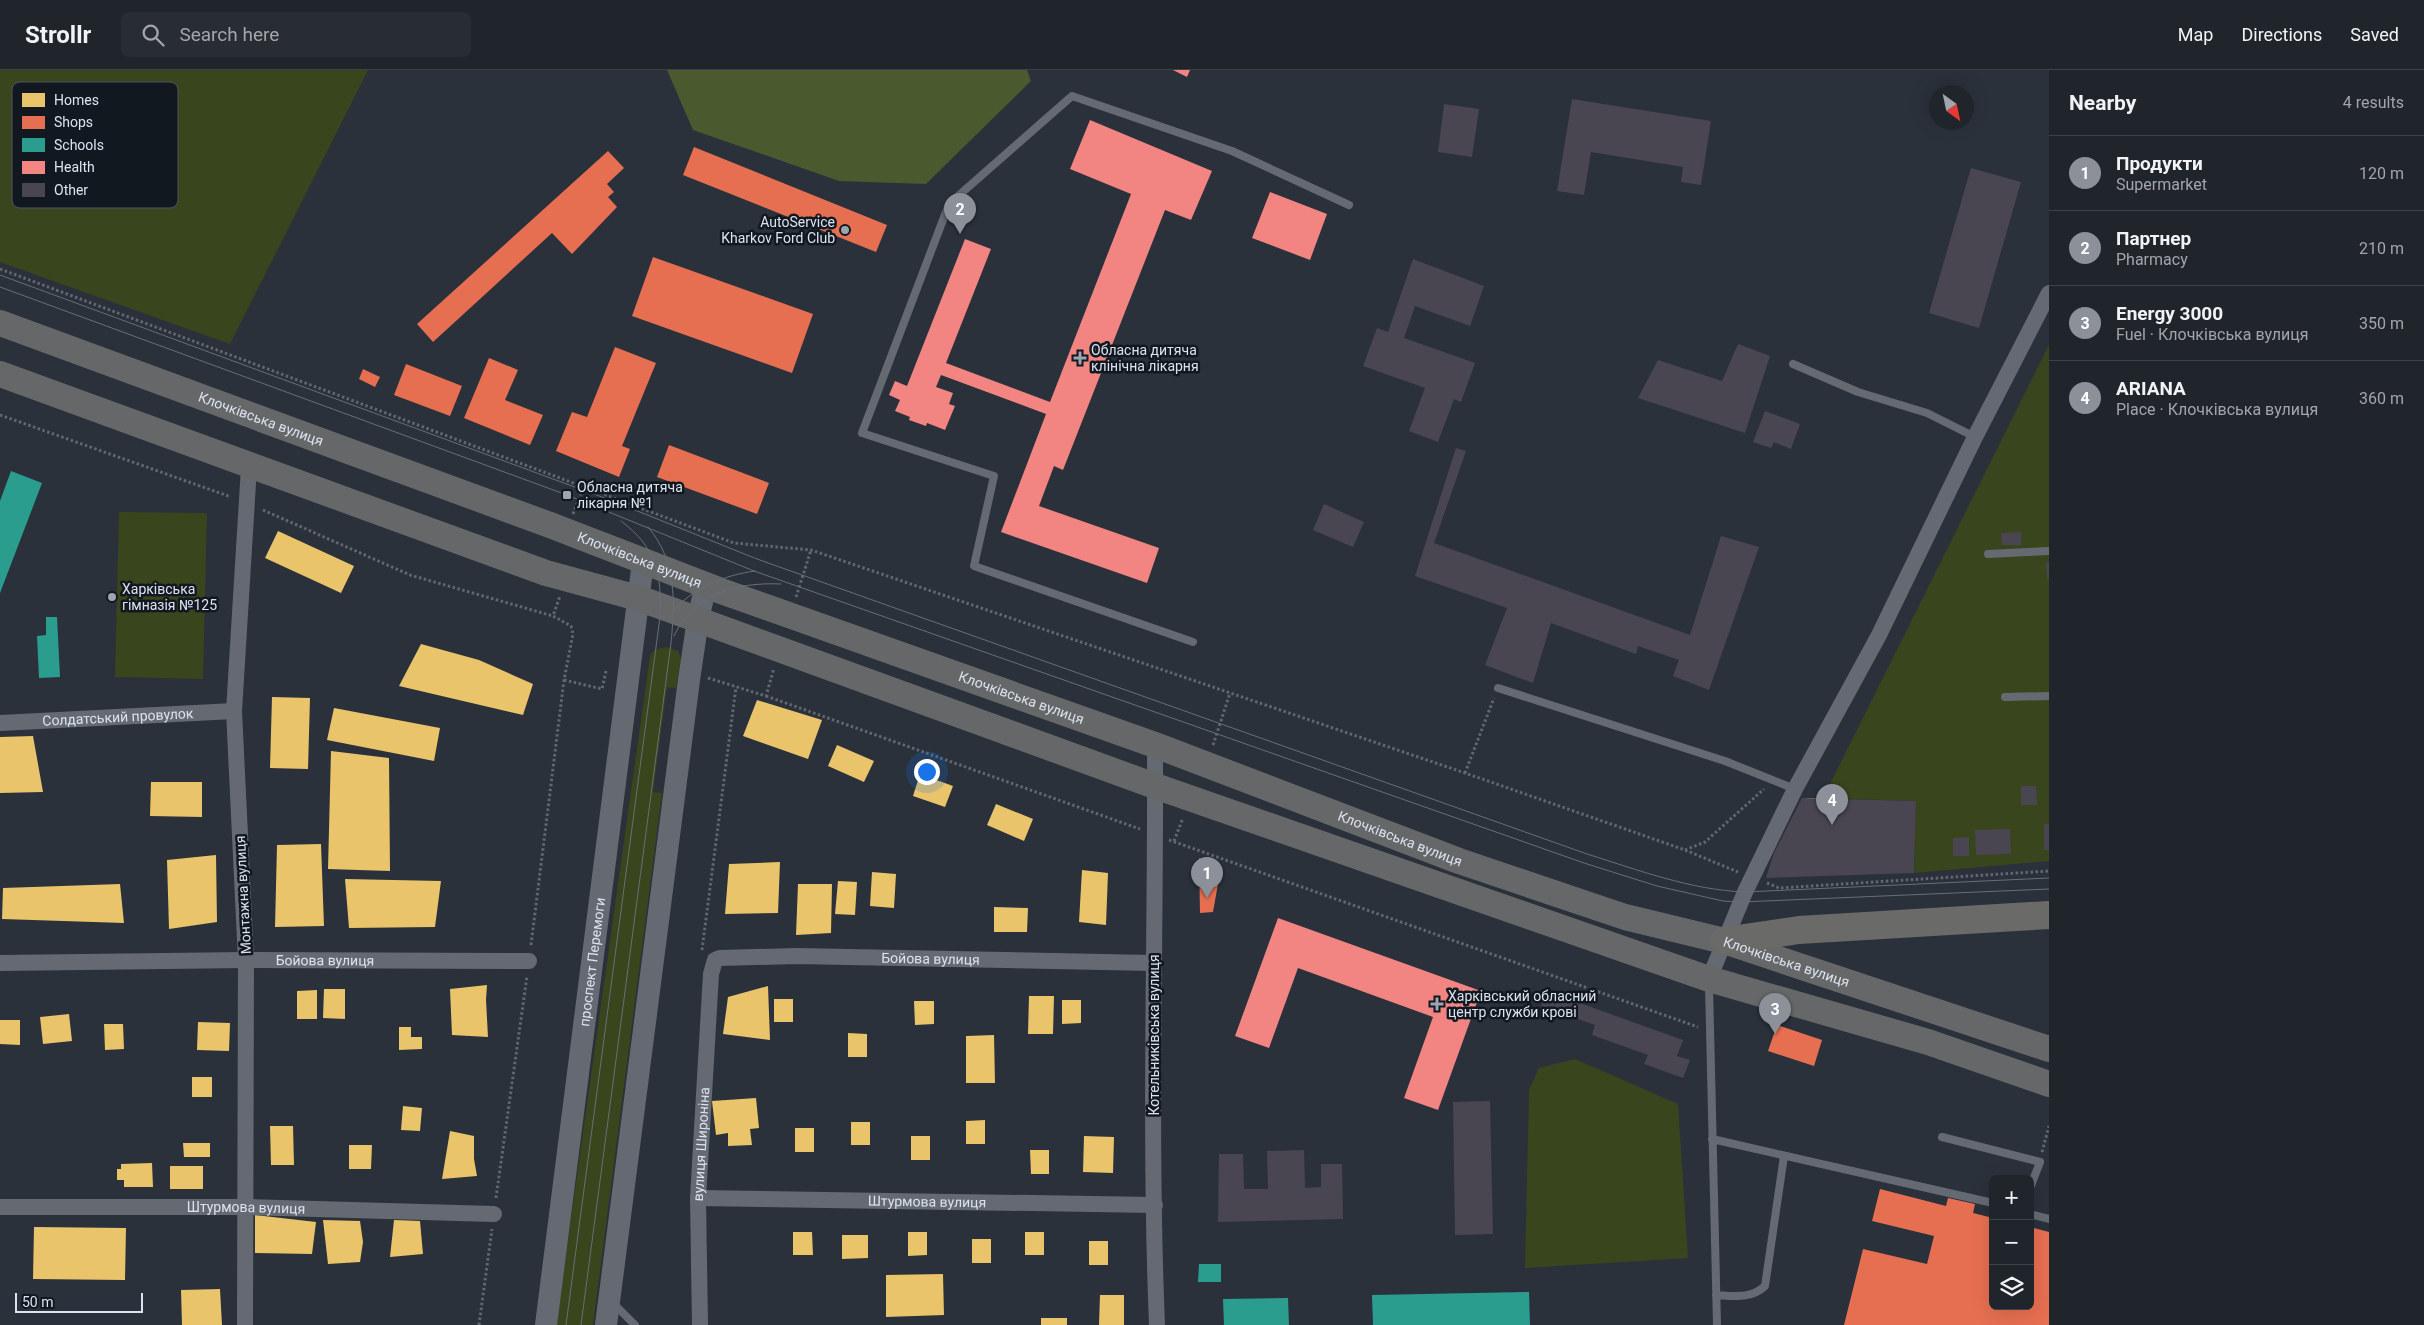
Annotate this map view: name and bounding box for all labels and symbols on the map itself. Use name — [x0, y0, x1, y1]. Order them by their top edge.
legend — [12, 82, 178, 208]
north arrow — [1929, 85, 1974, 130]
text: Homes — [54, 92, 99, 108]
text: Shops — [54, 114, 93, 130]
text: Schools — [54, 137, 104, 153]
text: Health — [54, 159, 95, 175]
text: Other — [54, 182, 88, 198]
pin: 2 — [944, 193, 976, 234]
place label: AutoService Kharkov Ford Club — [721, 214, 835, 246]
marker: AutoService Kharkov Ford Club — [839, 224, 851, 236]
place label: Обласна дитяча клінічна лікарня — [1091, 342, 1199, 374]
marker: Обласна дитяча клінічна лікарня — [1073, 351, 1087, 365]
street label: Клочківська вулиця — [196, 389, 326, 449]
place label: Обласна дитяча лікарня №1 — [577, 479, 683, 511]
marker: Обласна дитяча лікарня №1 — [561, 489, 573, 501]
street label: Клочківська вулиця — [575, 528, 704, 591]
place label: Харківська гімназія №125 — [122, 581, 217, 613]
marker: Харківська гімназія №125 — [106, 591, 118, 603]
street label: Клочківська вулиця — [957, 668, 1086, 727]
street label: Солдатський провулок — [42, 705, 194, 729]
your location — [914, 759, 940, 785]
pin: 4 — [1816, 784, 1848, 825]
street label: Клочківська вулиця — [1336, 808, 1464, 869]
street label: Монтажна вулиця — [232, 835, 254, 955]
pin: 1 — [1191, 857, 1223, 898]
street label: проспект Перемоги — [576, 897, 608, 1027]
street label: Клочківська вулиця — [1721, 933, 1852, 990]
street label: Бойова вулиця — [881, 950, 980, 968]
street label: Бойова вулиця — [276, 952, 374, 968]
street label: Котельниківська вулиця — [1146, 954, 1162, 1116]
place label: Харківський обласний центр служби крові — [1448, 988, 1596, 1020]
pin: 3 — [1759, 993, 1791, 1034]
marker: Харківський обласний центр служби крові — [1430, 997, 1444, 1011]
street label: вулиця Широніна — [690, 1087, 712, 1202]
street label: Штурмова вулиця — [868, 1193, 986, 1210]
street label: Штурмова вулиця — [187, 1199, 305, 1217]
scale bar — [15, 1290, 142, 1313]

